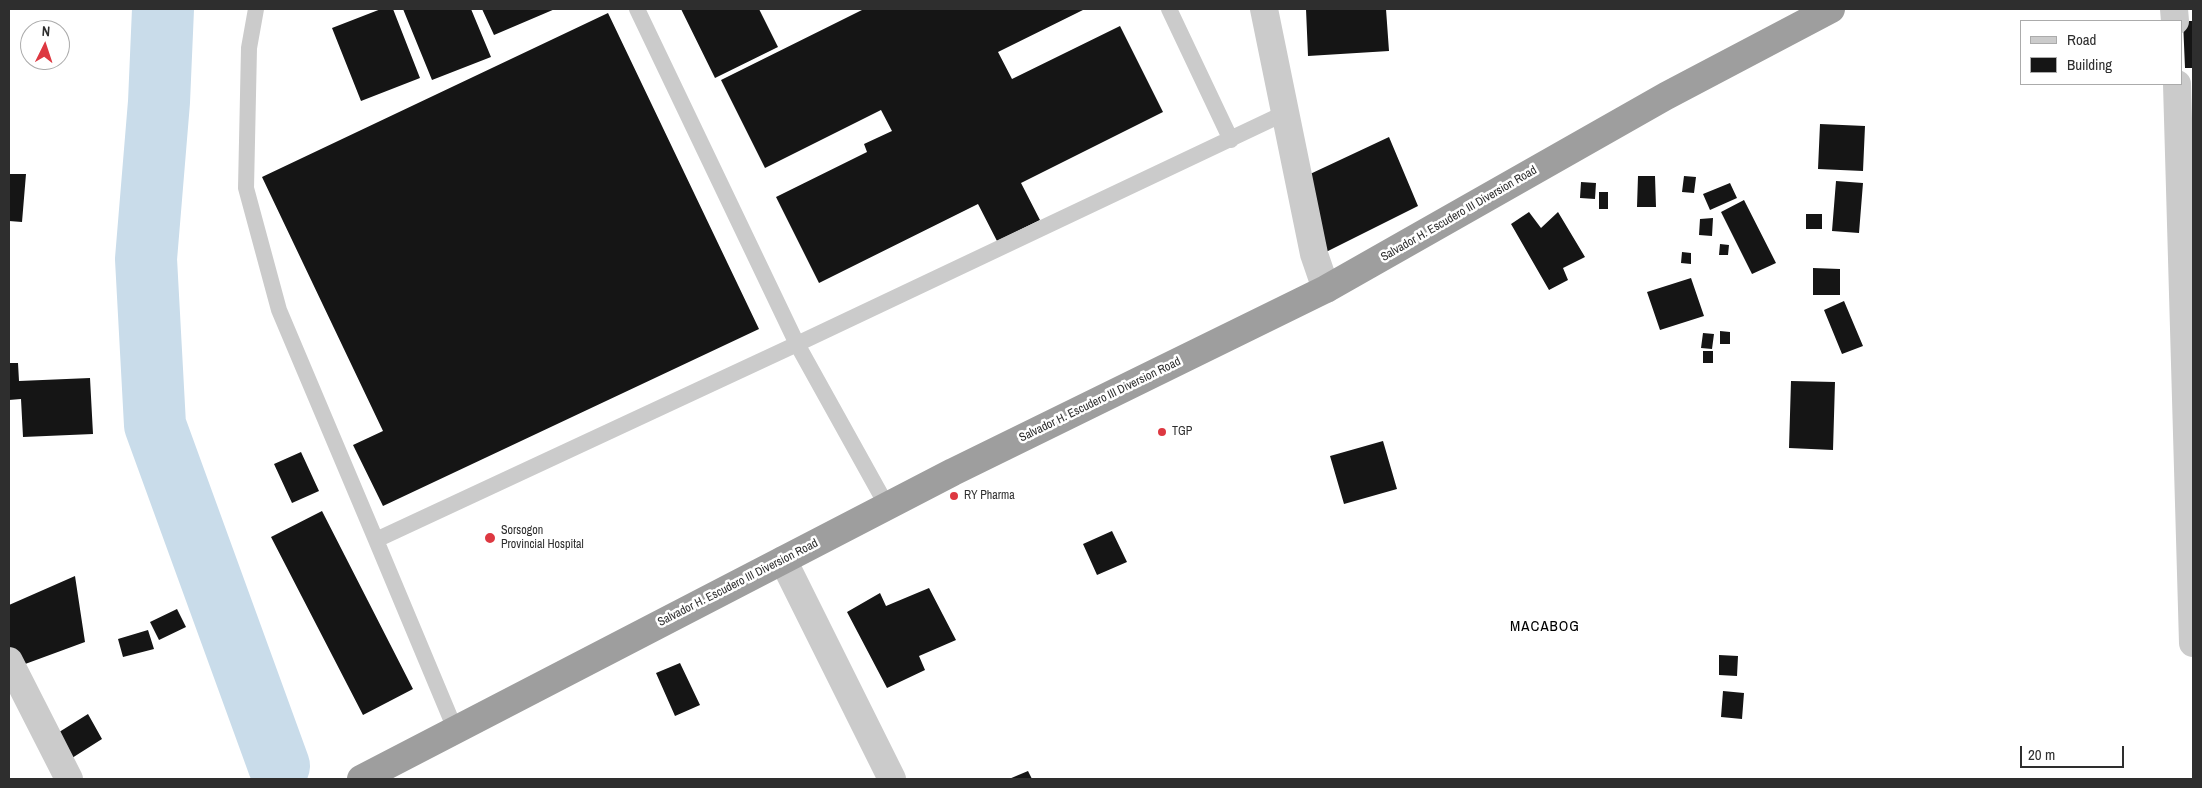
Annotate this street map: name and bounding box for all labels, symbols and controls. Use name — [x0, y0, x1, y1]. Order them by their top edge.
north arrow — [20, 20, 70, 70]
legend — [2020, 20, 2182, 85]
text: N — [41, 22, 51, 40]
text: Road — [2067, 29, 2096, 50]
text: Building — [2067, 54, 2112, 75]
street label: Salvador H. Escudero III Diversion Road — [1378, 163, 1540, 265]
street label: Salvador H. Escudero III Diversion Road — [1017, 355, 1183, 445]
place label: TGP — [1172, 425, 1192, 439]
marker: TGP — [1156, 426, 1168, 438]
place label: RY Pharma — [964, 489, 1015, 503]
marker: RY Pharma — [948, 490, 960, 502]
place label: Sorsogon Provincial Hospital — [501, 524, 584, 552]
marker: Sorsogon Provincial Hospital — [483, 531, 497, 545]
street label: Salvador H. Escudero III Diversion Road — [656, 536, 820, 630]
district label: MACABOG — [1509, 618, 1581, 636]
scale bar — [2022, 736, 2126, 768]
text: 20 m — [2028, 744, 2055, 765]

